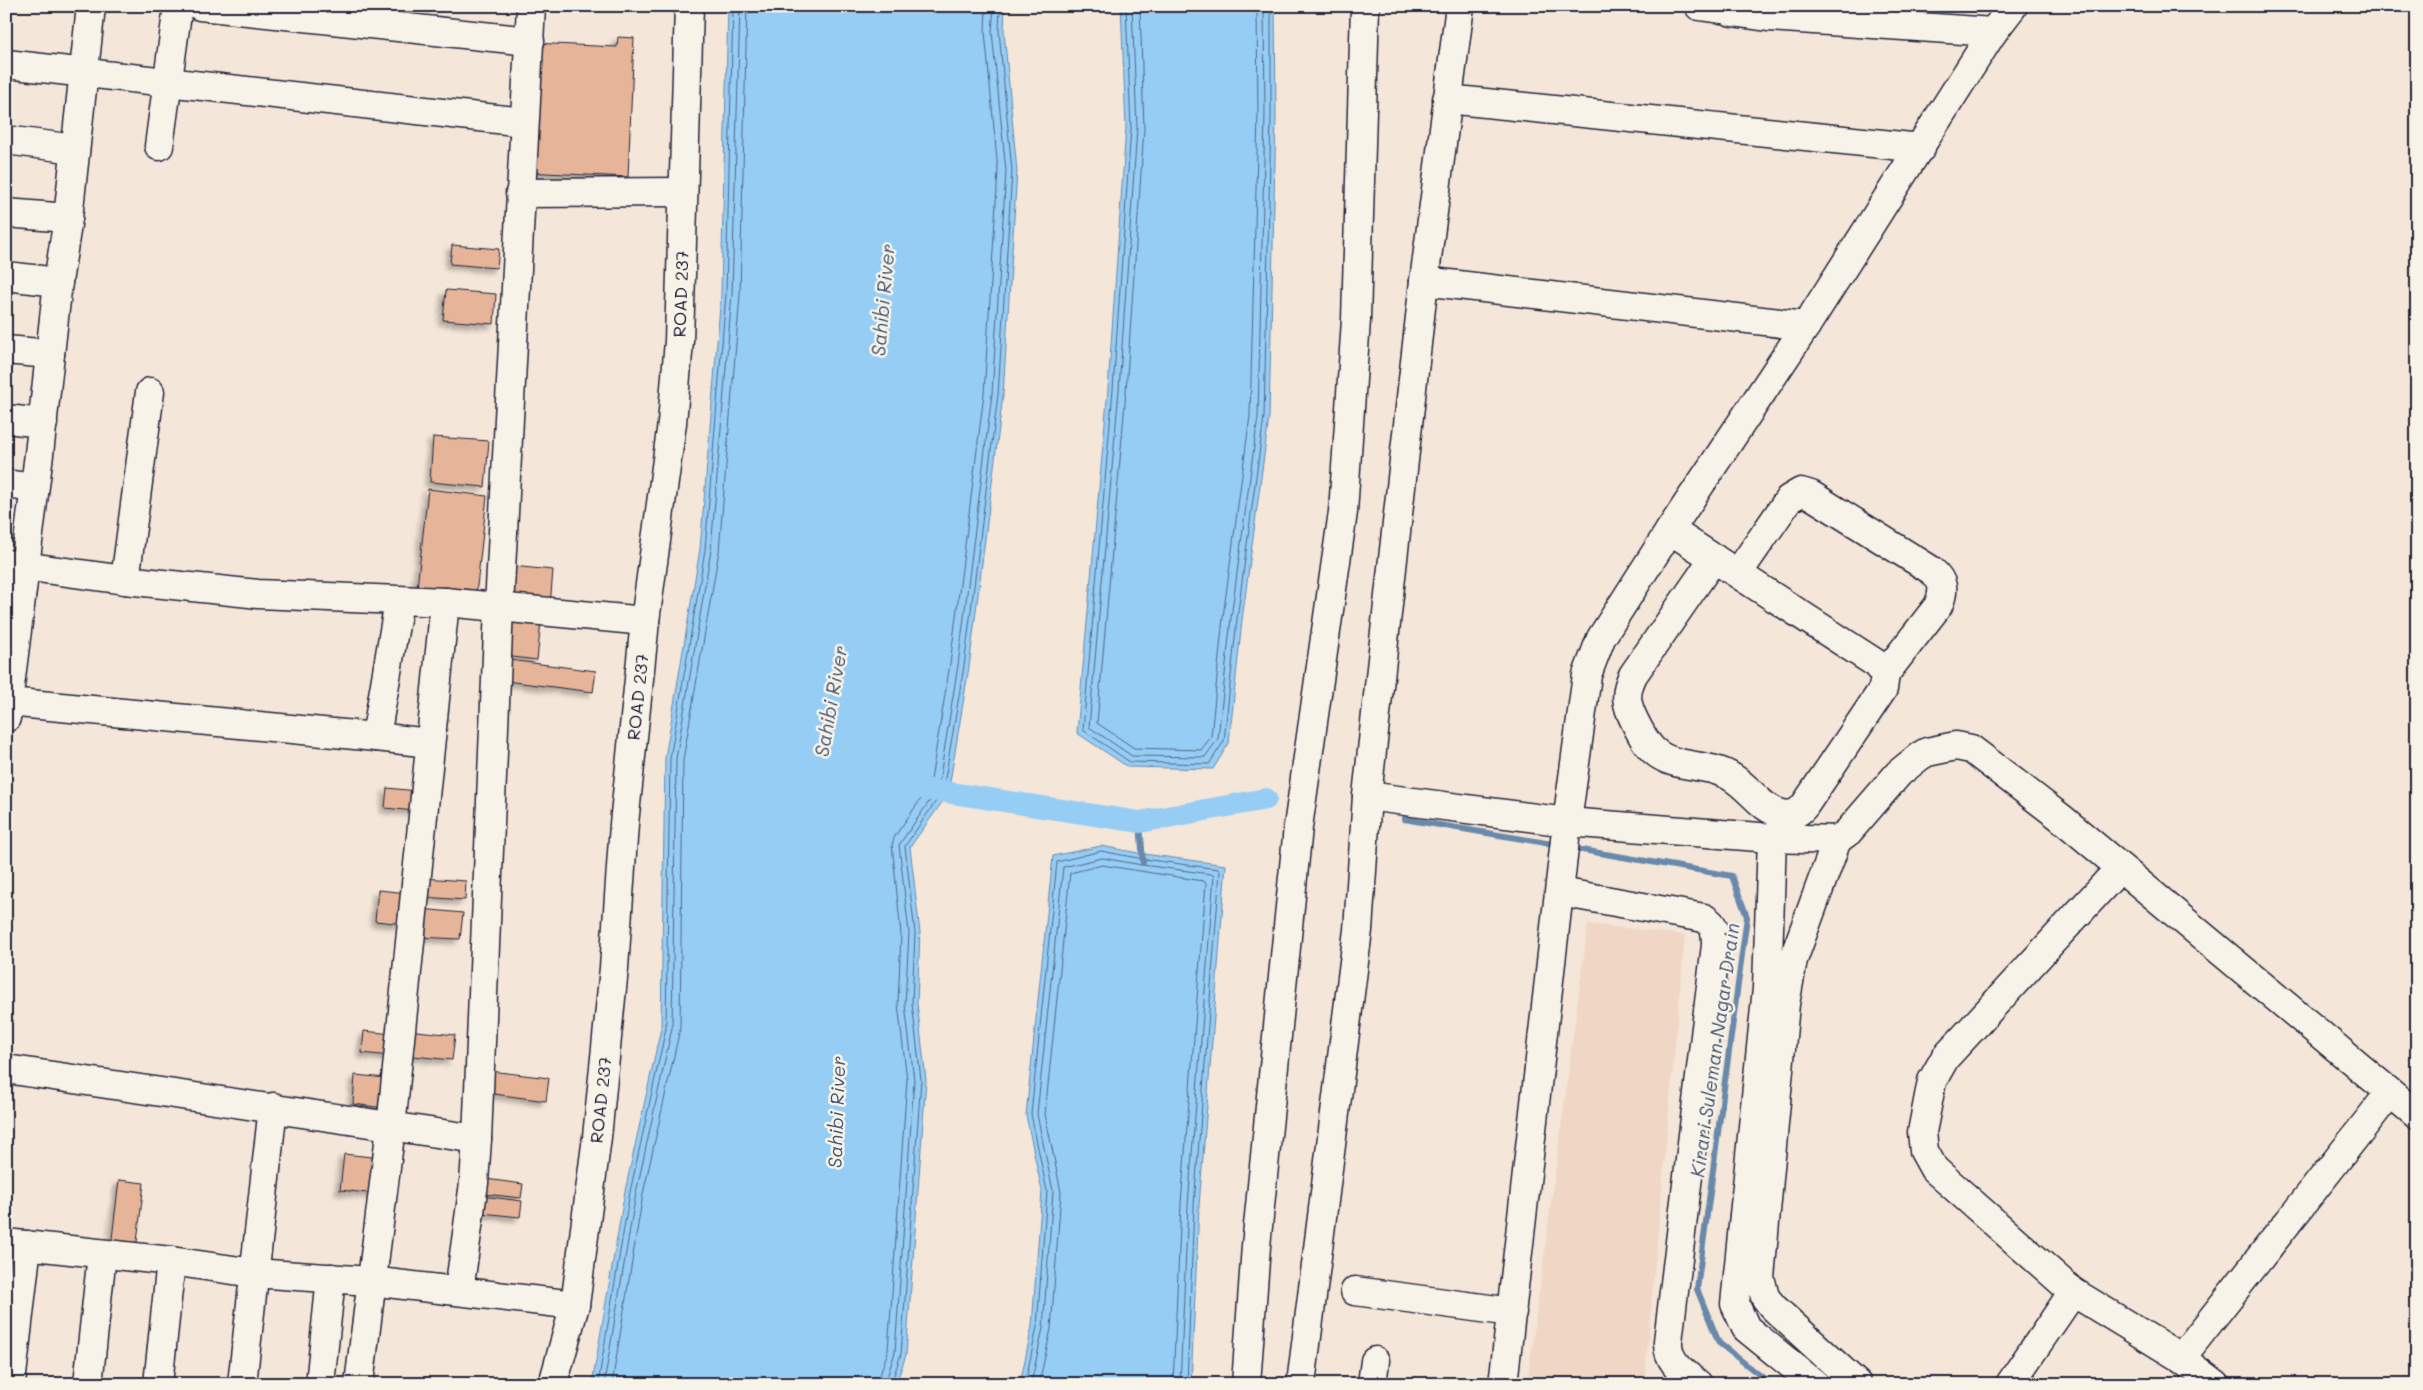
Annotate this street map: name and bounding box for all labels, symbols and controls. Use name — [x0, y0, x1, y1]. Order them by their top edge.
water label: Sahibi River — [865, 243, 899, 357]
street label: ROAD 237 — [666, 250, 694, 338]
water label: Sahibi River — [808, 643, 852, 759]
street label: ROAD 237 — [621, 652, 653, 742]
water label: Kirari Suleman Nagar Drain — [1684, 921, 1744, 1179]
street label: ROAD 237 — [584, 1055, 616, 1145]
water label: Sahibi River — [822, 1055, 850, 1169]

